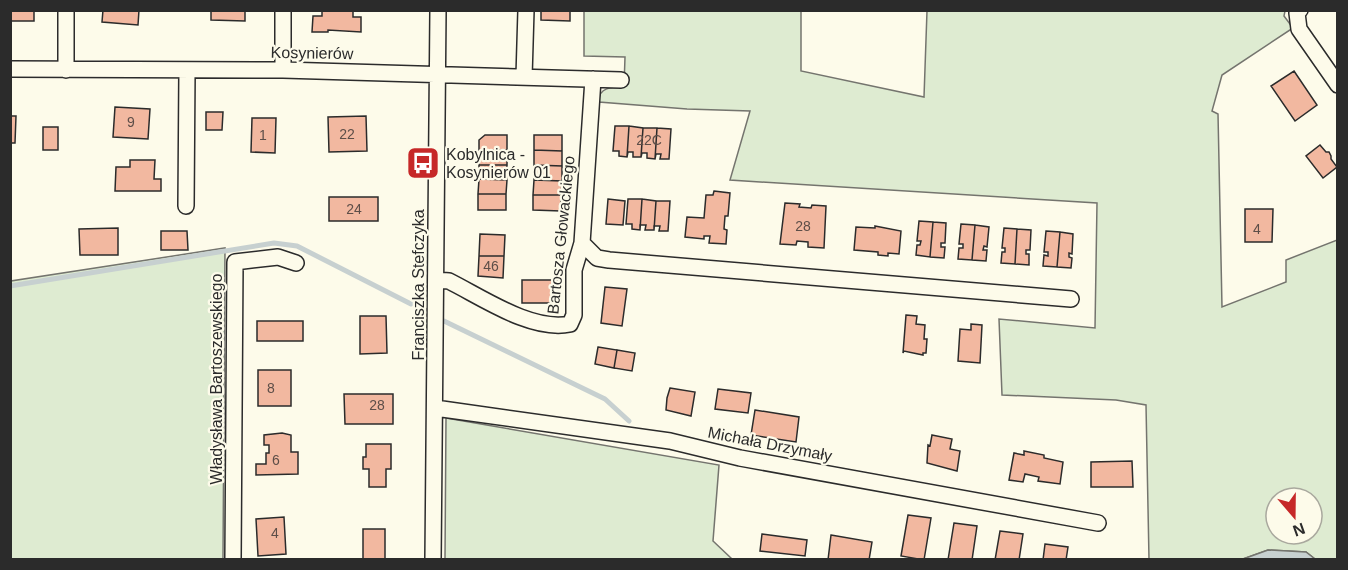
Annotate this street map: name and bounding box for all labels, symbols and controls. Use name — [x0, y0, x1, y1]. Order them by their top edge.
street label: Kosynierów — [271, 44, 354, 62]
house number: 9 — [127, 114, 135, 130]
house number: 22 — [339, 126, 355, 142]
house number: 1 — [259, 127, 267, 143]
house number: 22C — [636, 132, 662, 148]
bus stop icon: Kobylnica - Kosynierów 01 — [405, 145, 441, 181]
place label: Kobylnica - Kosynierów 01 — [446, 146, 551, 181]
street label: Bartosza Głowackiego — [544, 155, 578, 315]
house number: 24 — [346, 201, 362, 217]
street label: Franciszka Stefczyka — [410, 209, 427, 361]
house number: 28 — [795, 218, 811, 234]
house number: 4 — [1253, 221, 1261, 237]
house number: 46 — [483, 258, 499, 274]
street label: Władysława Bartoszewskiego — [208, 274, 225, 484]
house number: 8 — [267, 380, 275, 396]
house number: 28 — [369, 397, 385, 413]
street label: Michała Drzymały — [706, 424, 834, 464]
house number: 6 — [272, 452, 280, 468]
north arrow — [1264, 486, 1324, 546]
text: N — [1291, 520, 1307, 540]
house number: 4 — [271, 525, 279, 541]

